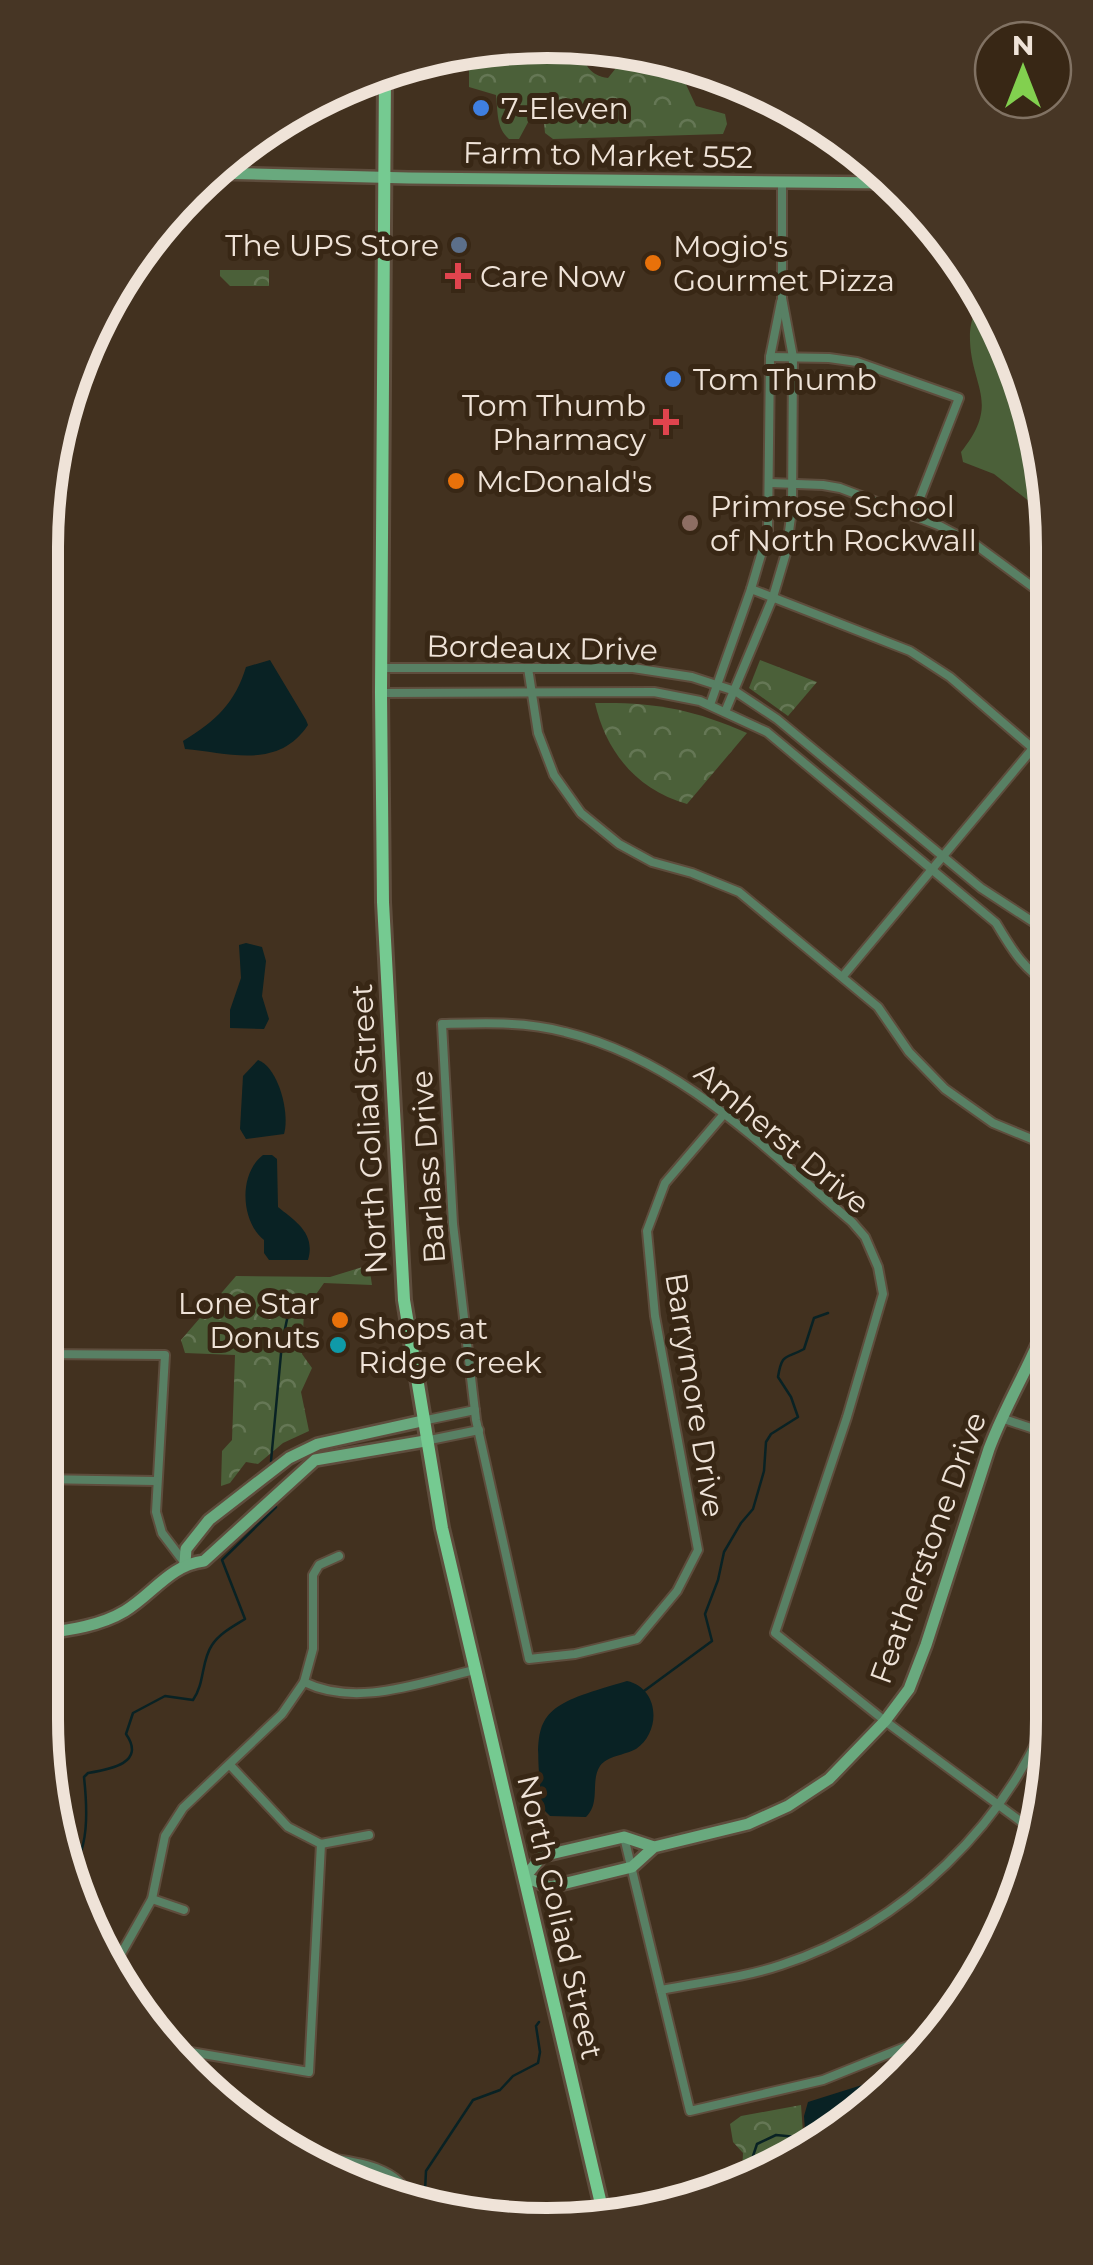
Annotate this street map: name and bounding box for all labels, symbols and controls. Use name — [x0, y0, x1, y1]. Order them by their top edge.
north arrow — [973, 20, 1073, 120]
text: N — [1012, 28, 1034, 62]
place label: 7-Eleven — [501, 90, 629, 127]
marker: 7-Eleven — [470, 97, 492, 119]
street label: Farm to Market 552 — [463, 134, 753, 176]
place label: The UPS Store — [225, 227, 439, 264]
place label: Mogio's Gourmet Pizza — [673, 228, 895, 299]
marker: The UPS Store — [448, 234, 470, 256]
marker: Mogio's Gourmet Pizza — [642, 252, 664, 274]
place label: Care Now — [480, 258, 626, 295]
marker: Care Now — [445, 263, 471, 289]
place label: Tom Thumb — [693, 361, 877, 398]
marker: Tom Thumb — [662, 368, 684, 390]
place label: Tom Thumb Pharmacy — [462, 387, 647, 458]
marker: Tom Thumb Pharmacy — [655, 411, 677, 433]
place label: McDonald's — [476, 463, 652, 500]
marker: McDonald's — [445, 470, 467, 492]
place label: Primrose School of North Rockwall — [710, 488, 977, 559]
marker: Primrose School of North Rockwall — [679, 512, 701, 534]
street label: Bordeaux Drive — [426, 627, 658, 669]
street label: North Goliad Street — [343, 983, 395, 1275]
street label: Amherst Drive — [687, 1054, 877, 1222]
street label: Barlass Drive — [403, 1069, 453, 1265]
street label: Barrymore Drive — [657, 1270, 733, 1520]
place label: Lone Star Donuts — [178, 1285, 320, 1356]
marker: Lone Star Donuts — [329, 1309, 351, 1331]
place label: Shops at Ridge Creek — [358, 1310, 542, 1381]
marker: Shops at Ridge Creek — [327, 1334, 349, 1356]
street label: Featherstone Drive — [862, 1407, 994, 1689]
street label: North Goliad Street — [509, 1771, 611, 2063]

